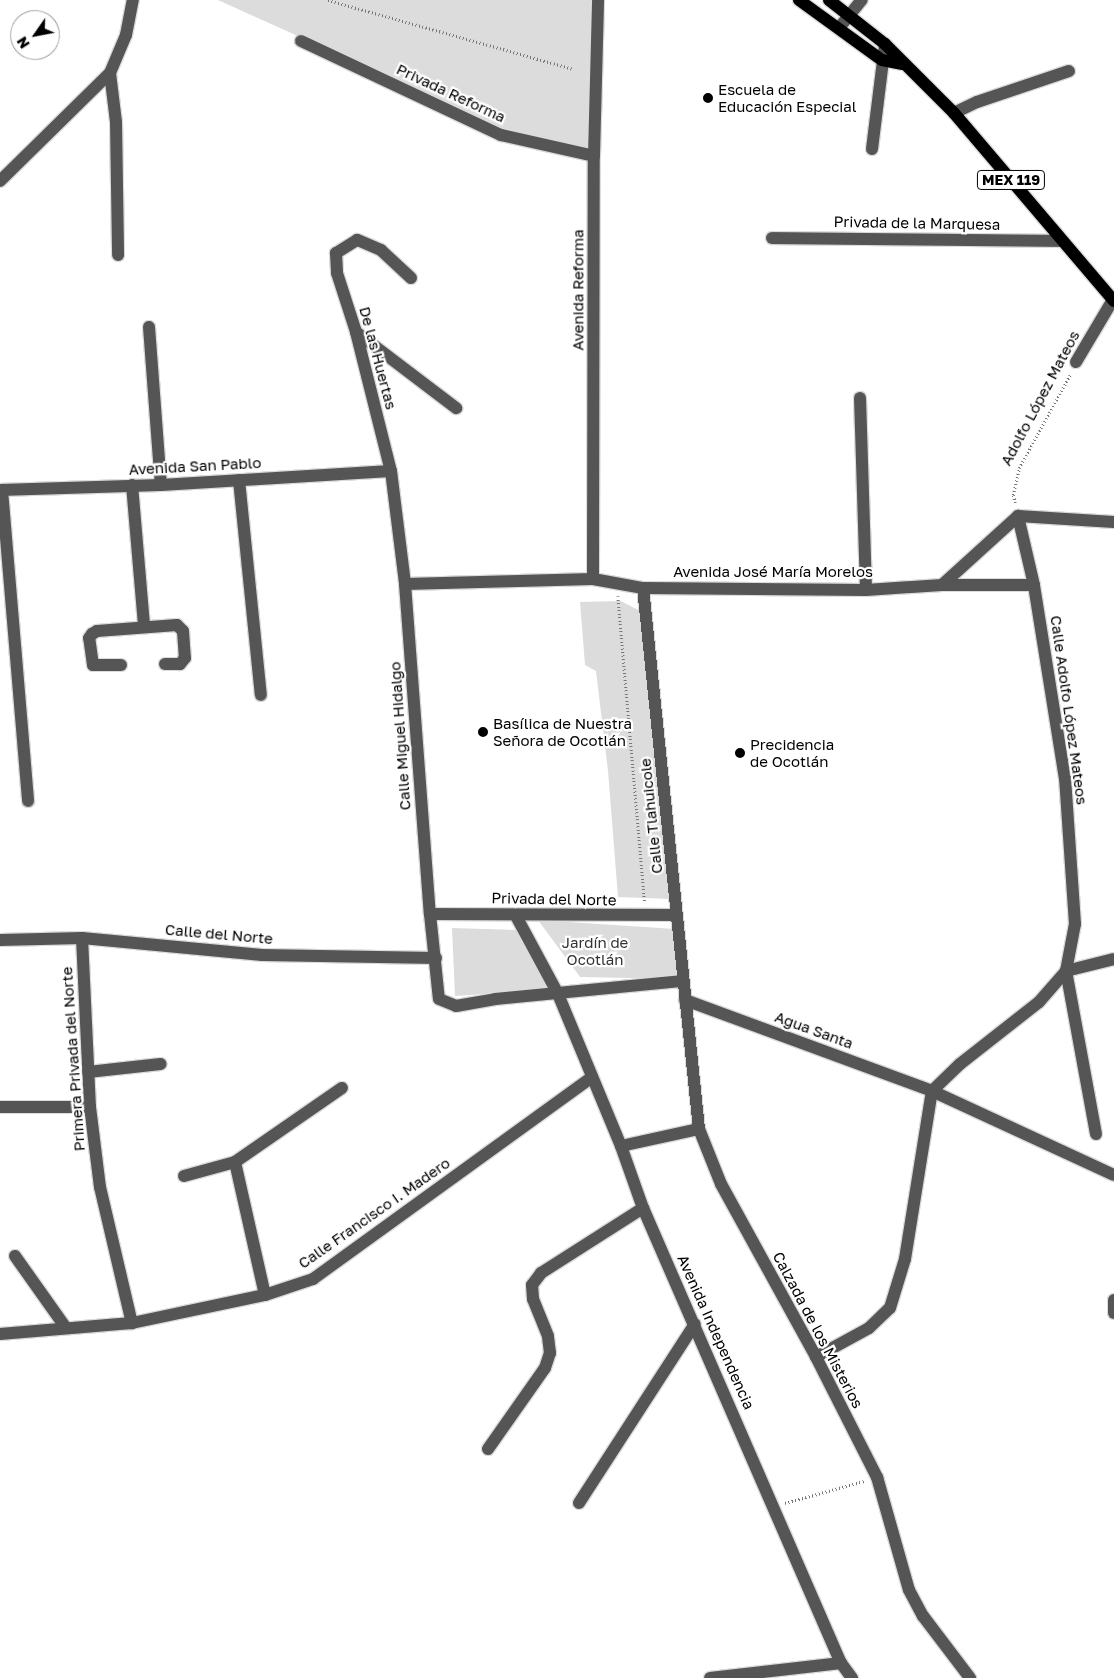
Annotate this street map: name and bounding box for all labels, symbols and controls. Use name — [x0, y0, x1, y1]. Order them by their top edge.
north arrow — [10, 10, 60, 60]
text: N — [13, 34, 33, 52]
street label: Privada Reforma — [394, 60, 508, 126]
place label: Escuela de Educación Especial — [718, 80, 857, 115]
marker: Escuela de Educación Especial — [702, 92, 714, 104]
road number: MEX 119 — [976, 168, 1046, 192]
street label: Privada de la Marquesa — [833, 213, 1001, 233]
street label: Avenida Reforma — [569, 229, 587, 351]
street label: De las Huertas — [356, 305, 400, 411]
street label: Adolfo López Mateos — [997, 327, 1083, 469]
street label: Avenida San Pablo — [128, 454, 262, 478]
street label: Avenida José María Morelos — [673, 563, 873, 581]
street label: Calle Adolfo López Mateos — [1047, 614, 1091, 806]
street label: Calle Miguel Hidalgo — [386, 661, 414, 811]
place label: Basílica de Nuestra Señora de Ocotlán — [493, 714, 632, 749]
marker: Basílica de Nuestra Señora de Ocotlán — [477, 726, 489, 738]
place label: Precidencia de Ocotlán — [750, 735, 834, 770]
marker: Precidencia de Ocotlán — [734, 747, 746, 759]
street label: Calle Tlahuicole — [636, 757, 666, 875]
street label: Privada del Norte — [491, 889, 617, 909]
street label: Calle del Norte — [164, 920, 274, 948]
park label: Jardín de Ocotlán — [562, 933, 628, 968]
street label: Primera Privada del Norte — [58, 966, 88, 1152]
street label: Agua Santa — [772, 1008, 856, 1052]
street label: Calle Francisco I. Madero — [295, 1154, 453, 1272]
street label: Calzada de los Misterios — [769, 1249, 867, 1411]
street label: Avenida Independencia — [674, 1252, 758, 1412]

